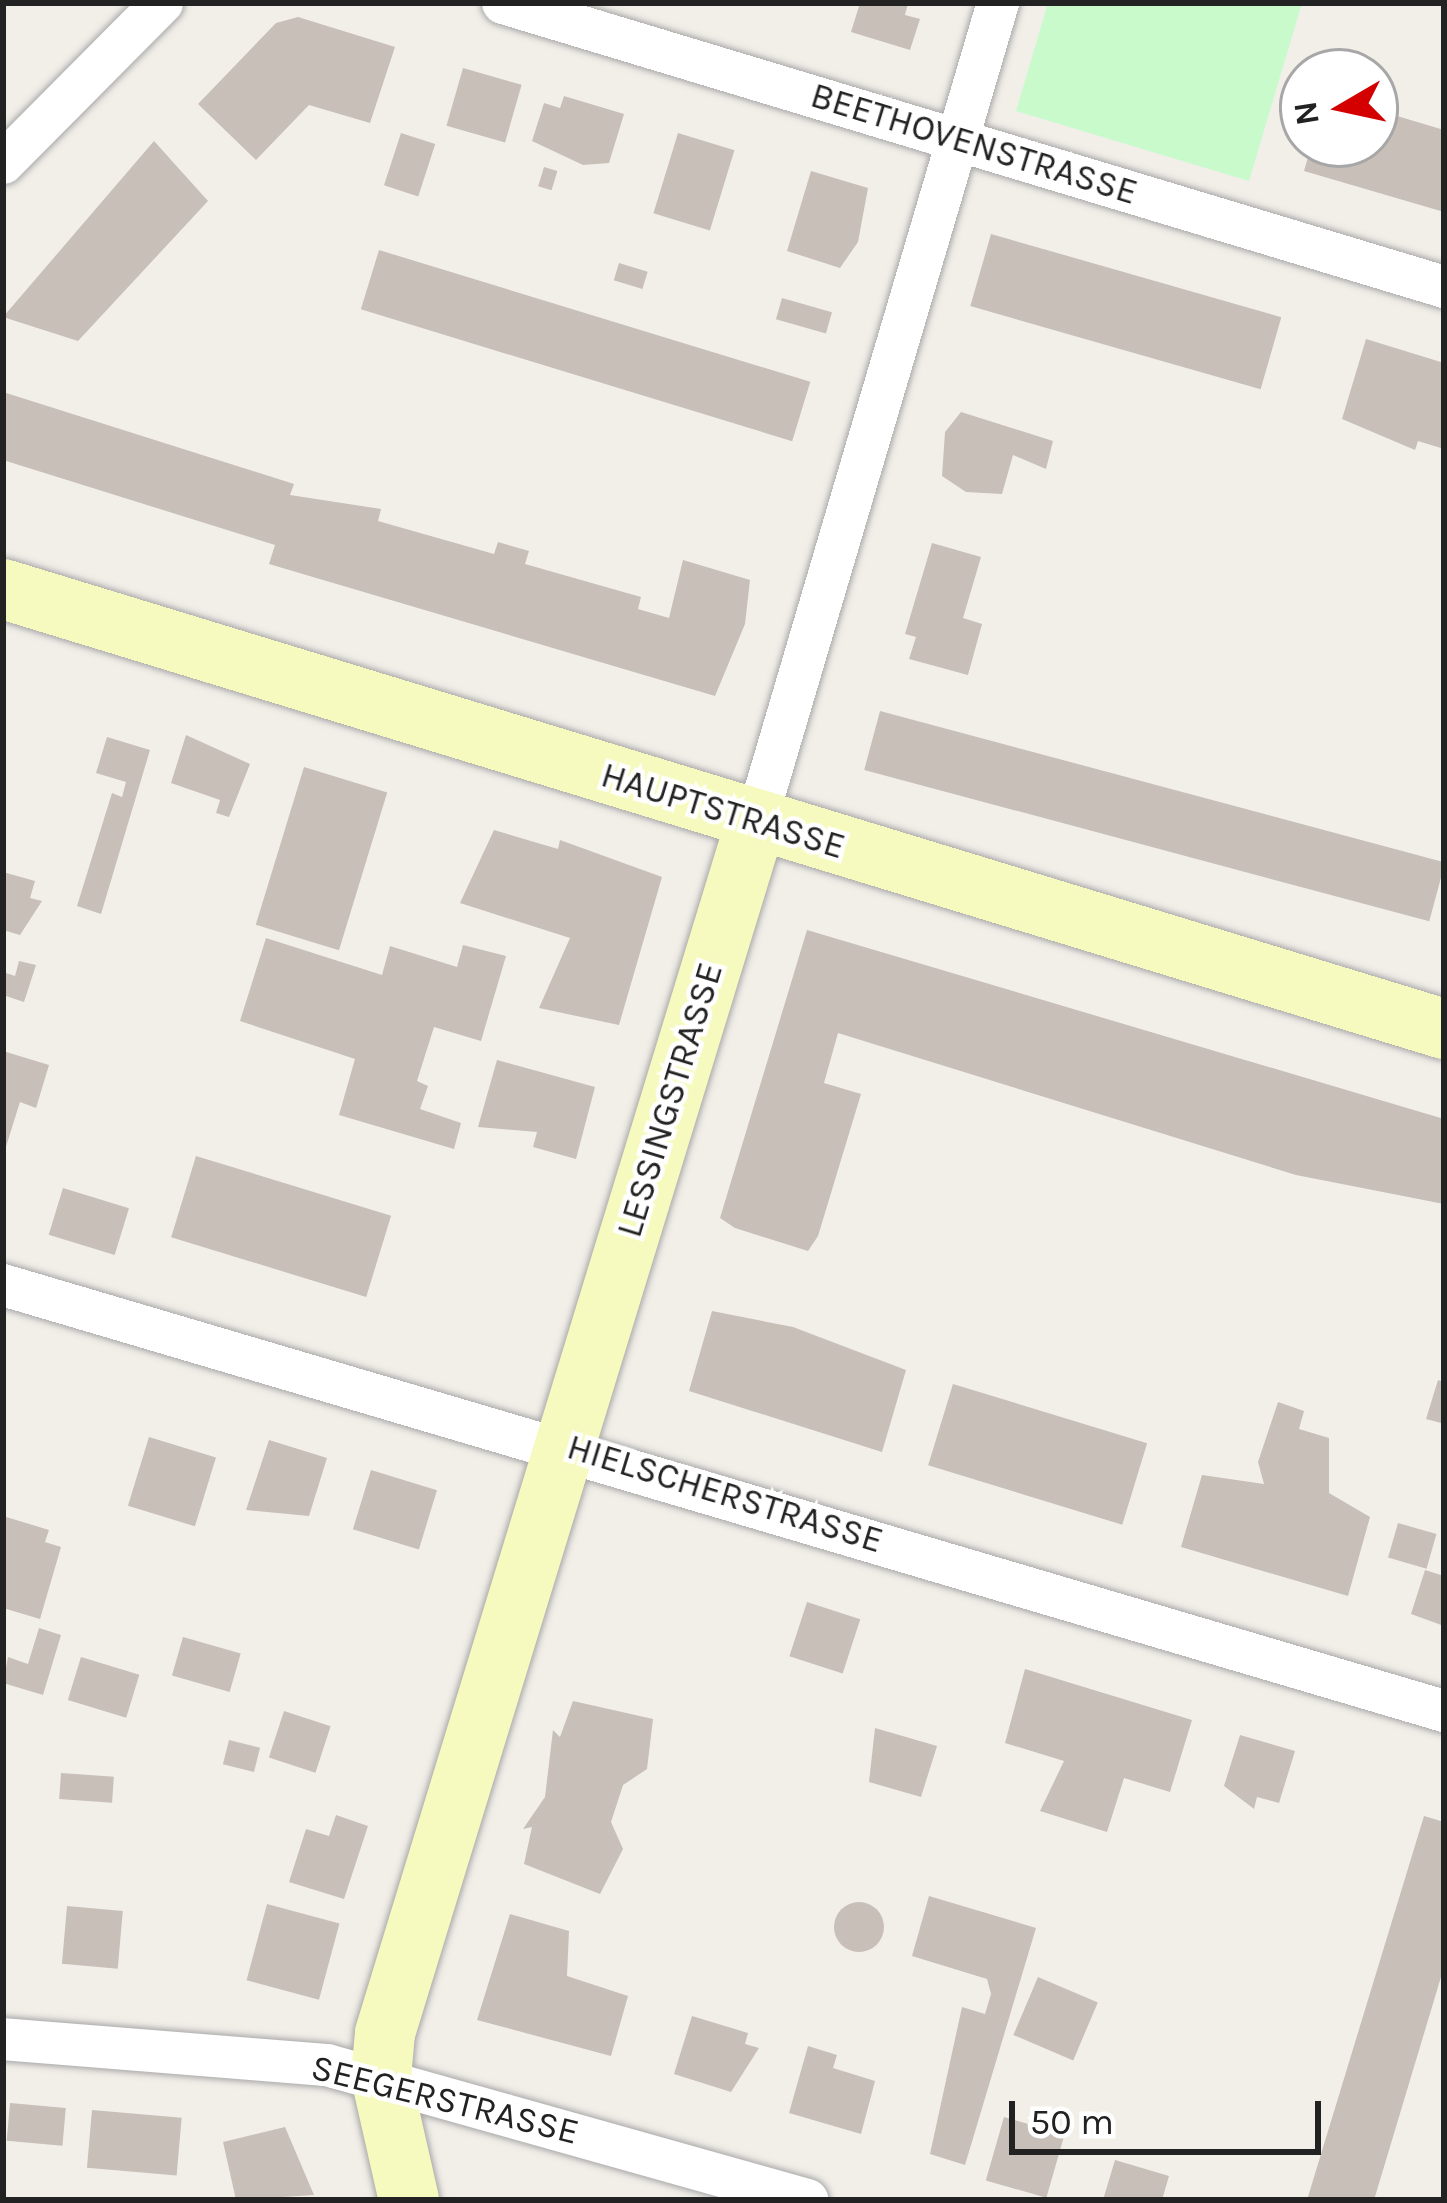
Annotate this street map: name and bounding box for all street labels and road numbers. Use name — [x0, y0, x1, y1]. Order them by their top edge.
street label: BEETHOVENSTRASSE — [805, 74, 1143, 214]
street label: HAUPTSTRASSE — [596, 753, 850, 869]
street label: LESSINGSTRASSE — [608, 958, 732, 1242]
street label: HIELSCHERSTRASSE — [562, 1425, 888, 1563]
street label: SEEGERSTRASSE — [307, 2046, 583, 2154]

